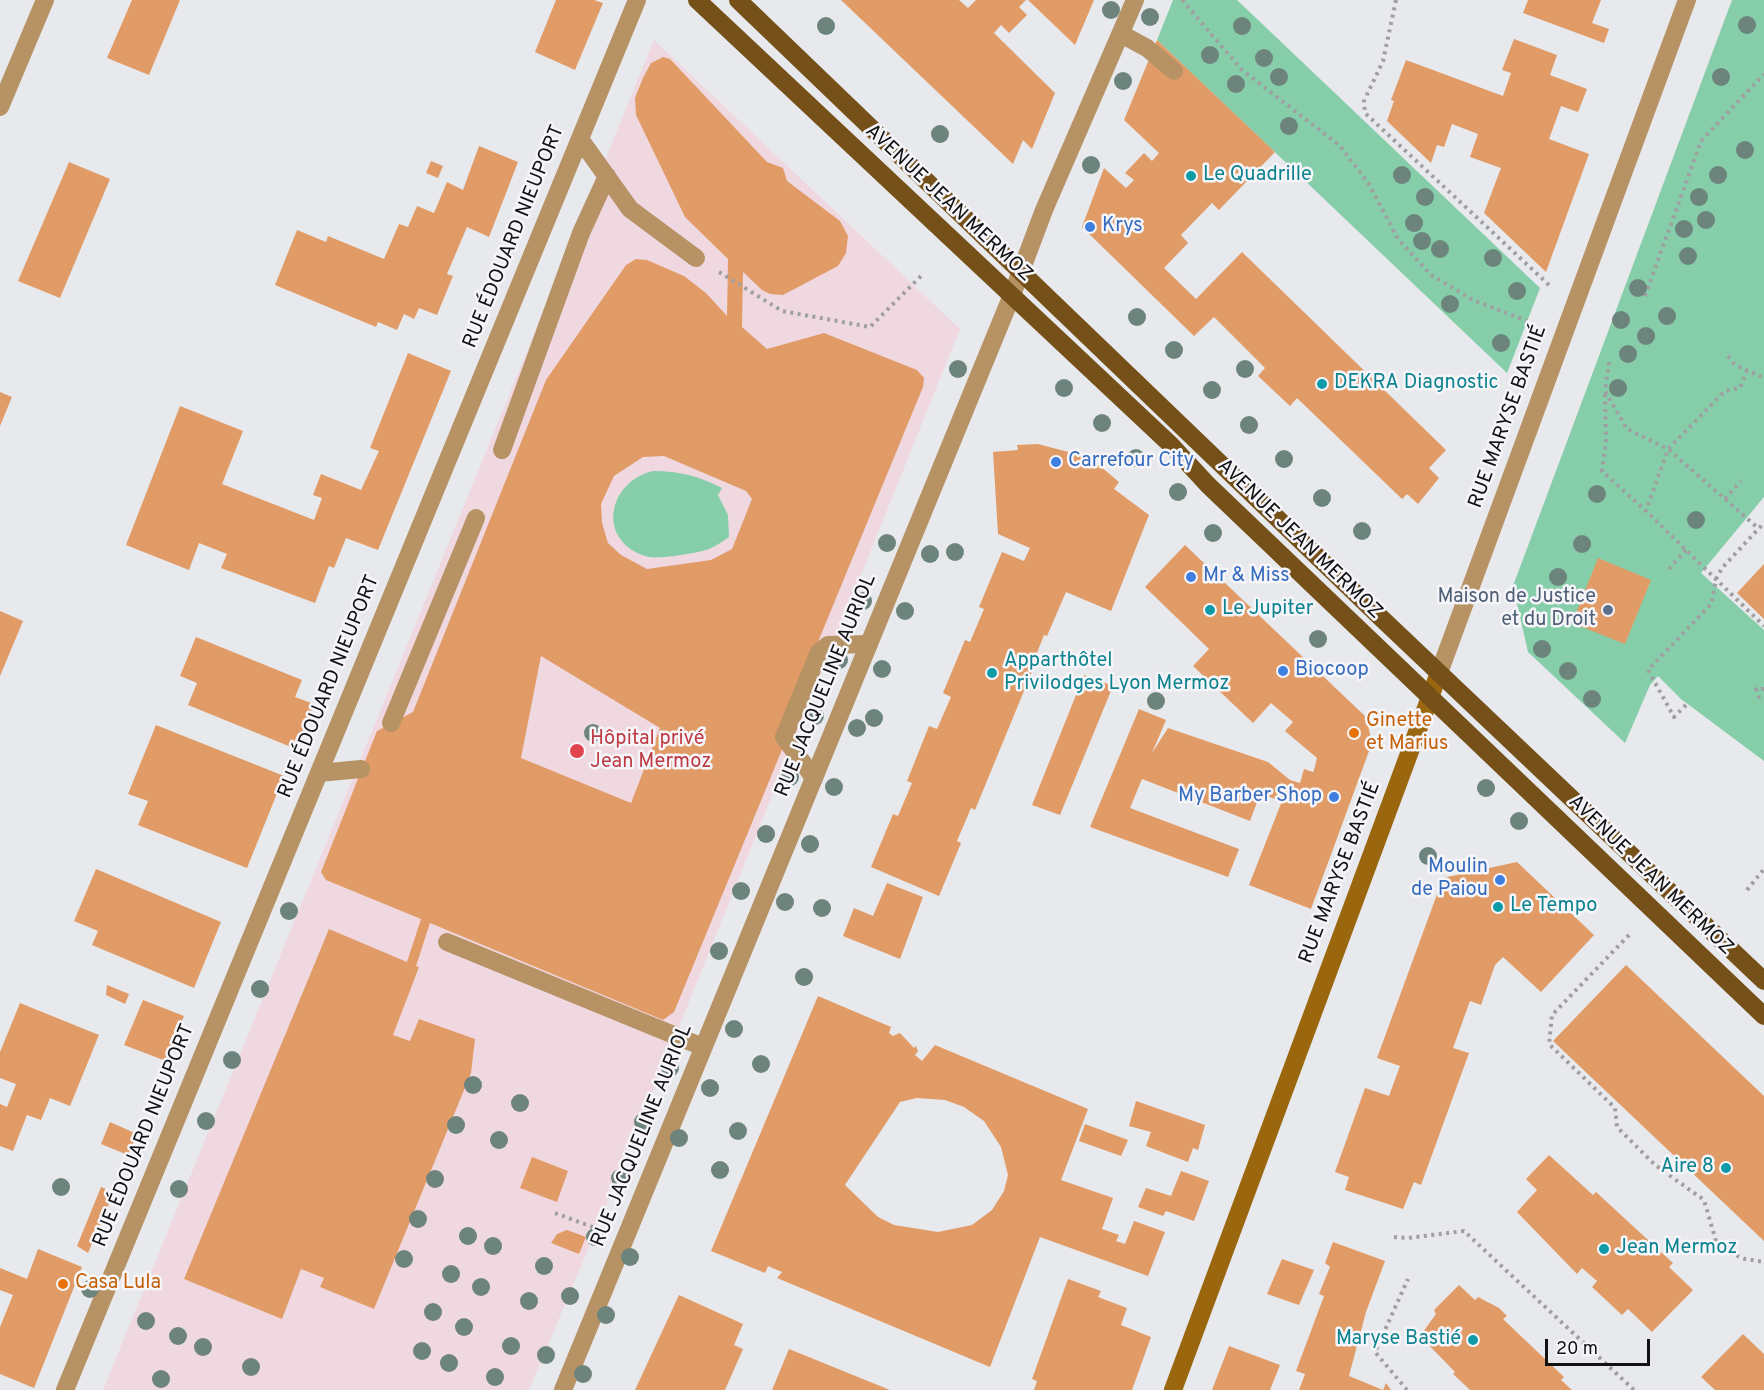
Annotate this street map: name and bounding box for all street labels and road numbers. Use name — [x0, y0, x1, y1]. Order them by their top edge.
street label: AVENUE JEAN MERMOZ — [859, 120, 1037, 288]
street label: RUE ÉDOUARD NIEUPORT — [459, 122, 571, 352]
street label: RUE MARYSE BASTIÉ — [1465, 322, 1553, 512]
street label: AVENUE JEAN MERMOZ — [1211, 455, 1387, 625]
street label: RUE JACQUELINE AURIOL — [771, 571, 883, 801]
street label: RUE ÉDOUARD NIEUPORT — [274, 572, 386, 802]
street label: RUE MARYSE BASTIÉ — [1295, 779, 1387, 967]
street label: AVENUE JEAN MERMOZ — [1562, 791, 1738, 961]
street label: RUE ÉDOUARD NIEUPORT — [89, 1021, 201, 1251]
street label: RUE JACQUELINE AURIOL — [587, 1021, 699, 1251]

